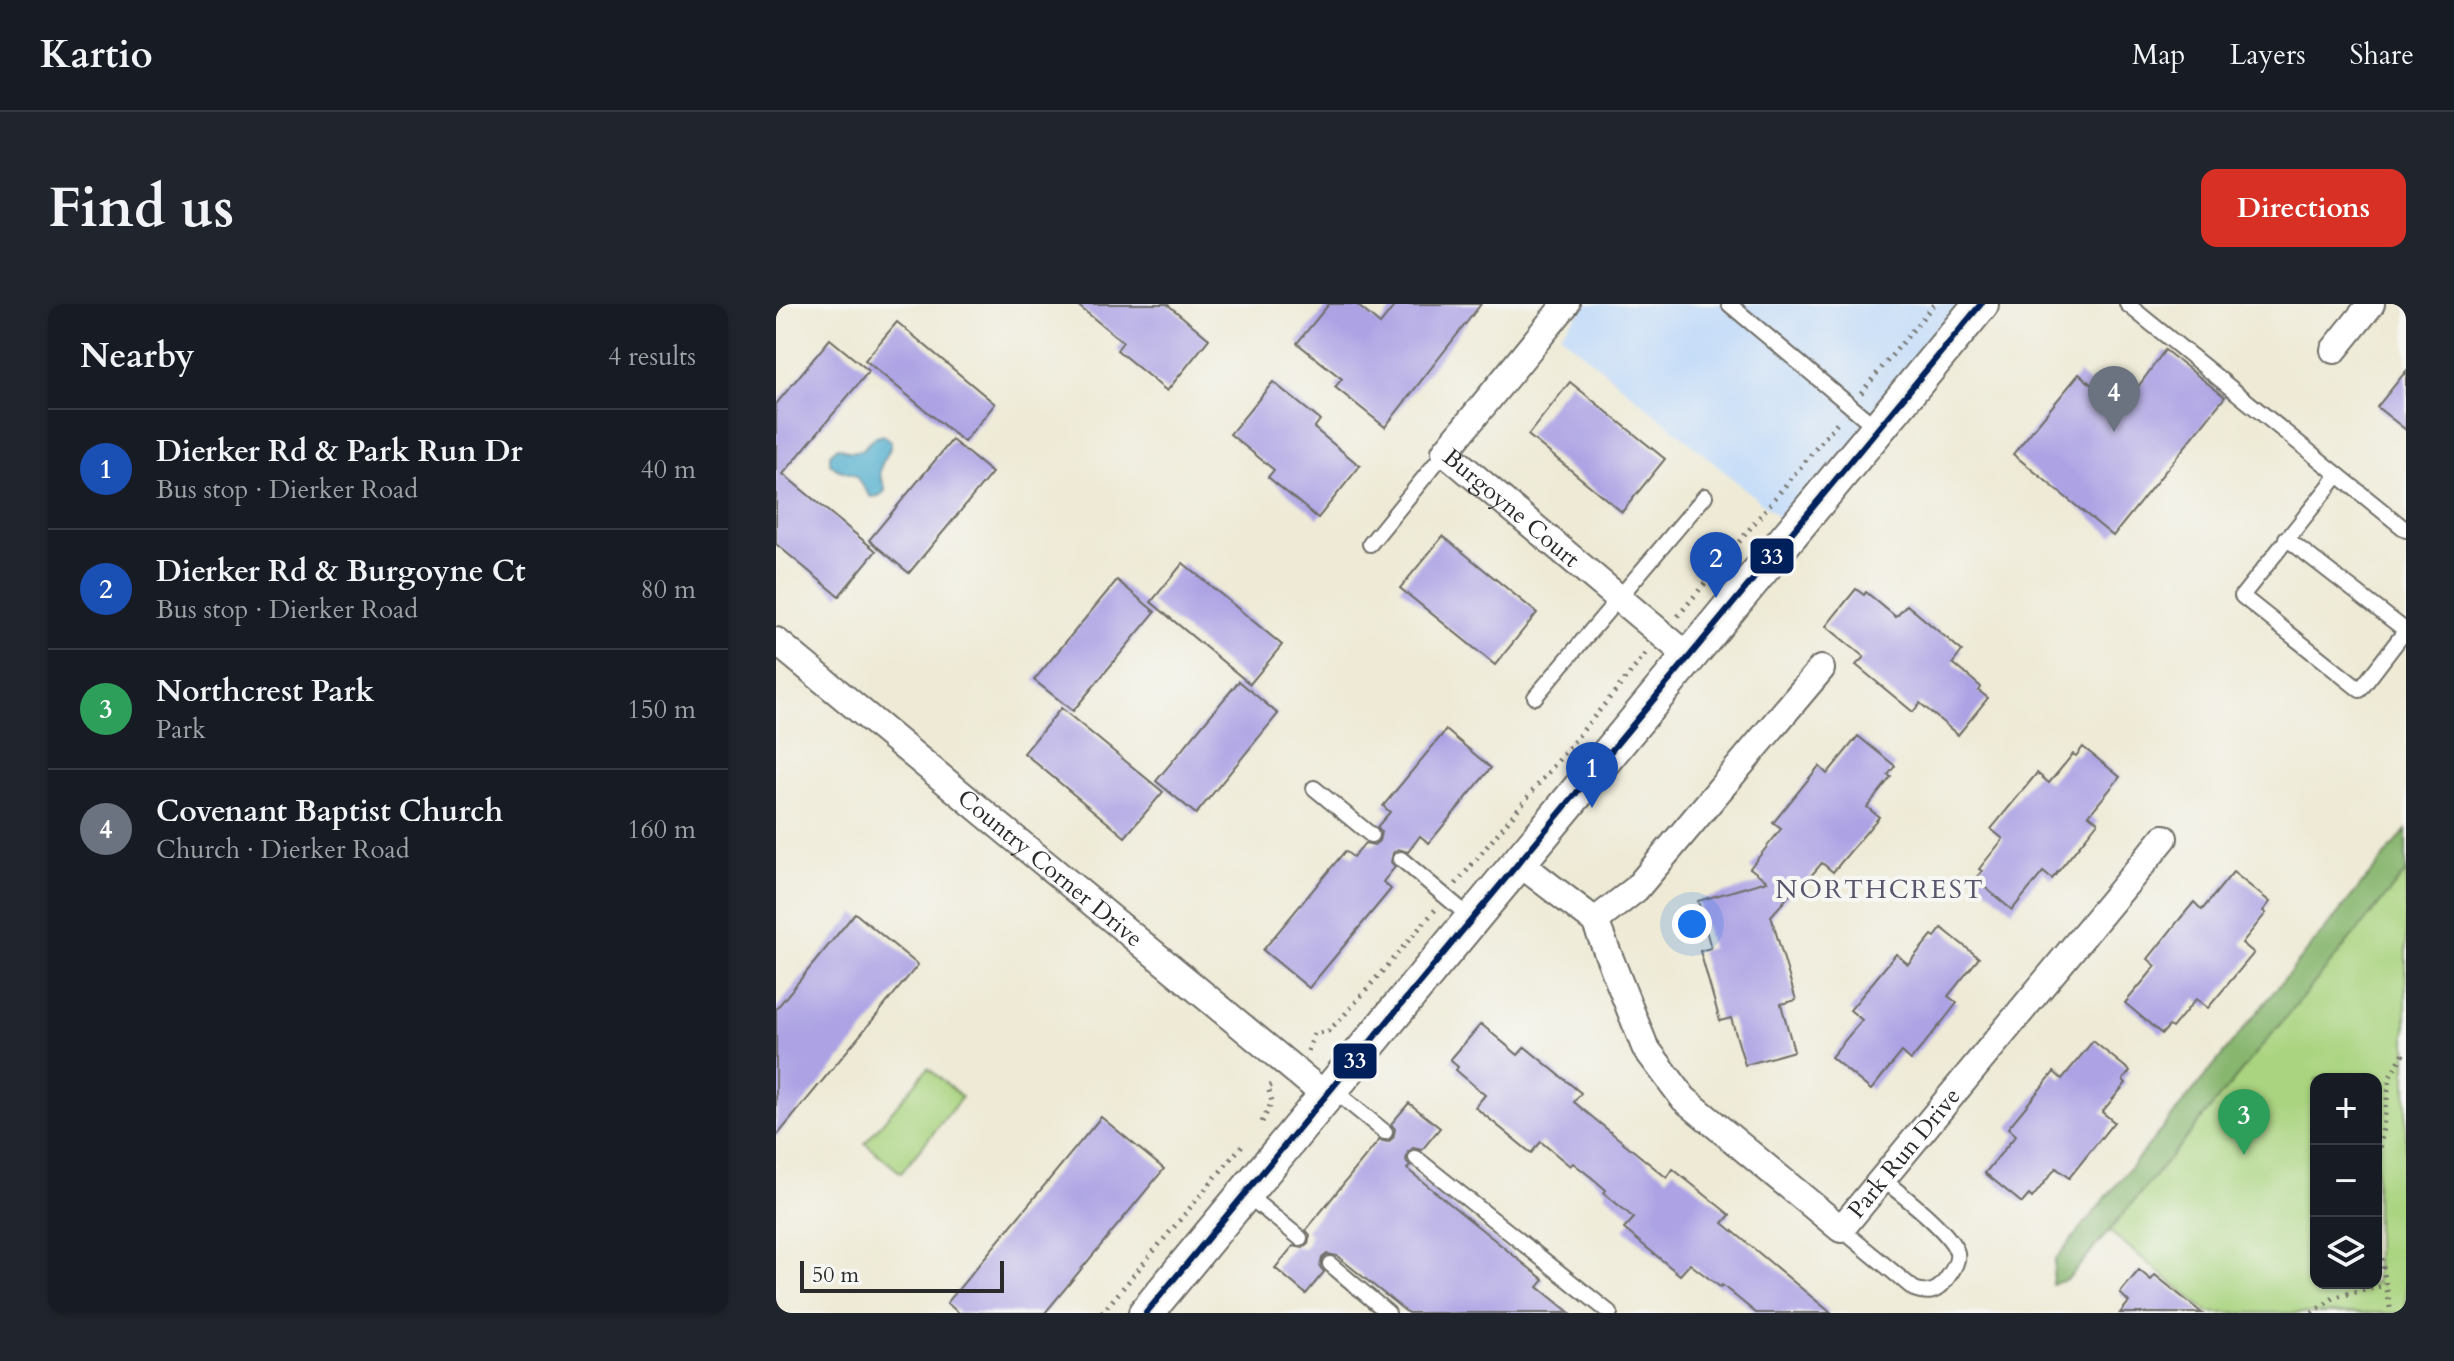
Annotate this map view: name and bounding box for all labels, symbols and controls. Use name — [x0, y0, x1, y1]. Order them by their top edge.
text: Kartio — [40, 29, 153, 81]
text: Map — [2132, 36, 2185, 74]
text: Layers — [2229, 36, 2306, 74]
text: Share — [2350, 36, 2414, 74]
button: Directions — [2201, 169, 2406, 247]
text: Find us — [48, 171, 234, 246]
text: Nearby — [80, 333, 195, 379]
text: 4 results — [608, 339, 696, 374]
pin: 4 — [2088, 366, 2140, 432]
text: Dierker Rd & Park Run Dr — [156, 431, 523, 472]
street label: Burgoyne Court — [1436, 441, 1587, 576]
text: 1 — [99, 452, 113, 487]
text: 40 m — [640, 452, 696, 487]
text: Bus stop · Dierker Road — [156, 472, 418, 507]
pin: 2 — [1690, 532, 1742, 598]
line badge: 33 — [1749, 537, 1795, 575]
text: 33 — [1761, 542, 1783, 572]
text: Dierker Rd & Burgoyne Ct — [156, 551, 526, 592]
text: 2 — [99, 572, 113, 607]
text: 80 m — [640, 572, 696, 607]
text: Bus stop · Dierker Road — [156, 592, 418, 627]
text: Northcrest Park — [156, 671, 374, 712]
text: 3 — [99, 692, 113, 727]
text: 150 m — [627, 692, 696, 727]
text: Park — [156, 712, 206, 747]
pin: 1 — [1566, 742, 1618, 808]
street label: Country Corner Drive — [950, 782, 1150, 955]
text: Covenant Baptist Church — [156, 791, 503, 832]
text: 4 — [99, 812, 113, 847]
text: 160 m — [627, 812, 696, 847]
text: Church · Dierker Road — [156, 832, 410, 867]
district label: NORTHCREST — [1775, 872, 1985, 907]
your location — [1672, 904, 1712, 944]
line badge: 33 — [1332, 1042, 1378, 1080]
text: 33 — [1344, 1046, 1366, 1076]
map controls — [2310, 1073, 2382, 1289]
button: + — [2310, 1073, 2382, 1145]
street label: Park Run Drive — [1840, 1081, 1968, 1226]
pin: 3 — [2218, 1089, 2270, 1155]
button: − — [2310, 1145, 2382, 1217]
button: layers — [2310, 1217, 2382, 1289]
scale bar — [800, 1257, 1004, 1293]
text: 50 m — [812, 1260, 859, 1290]

